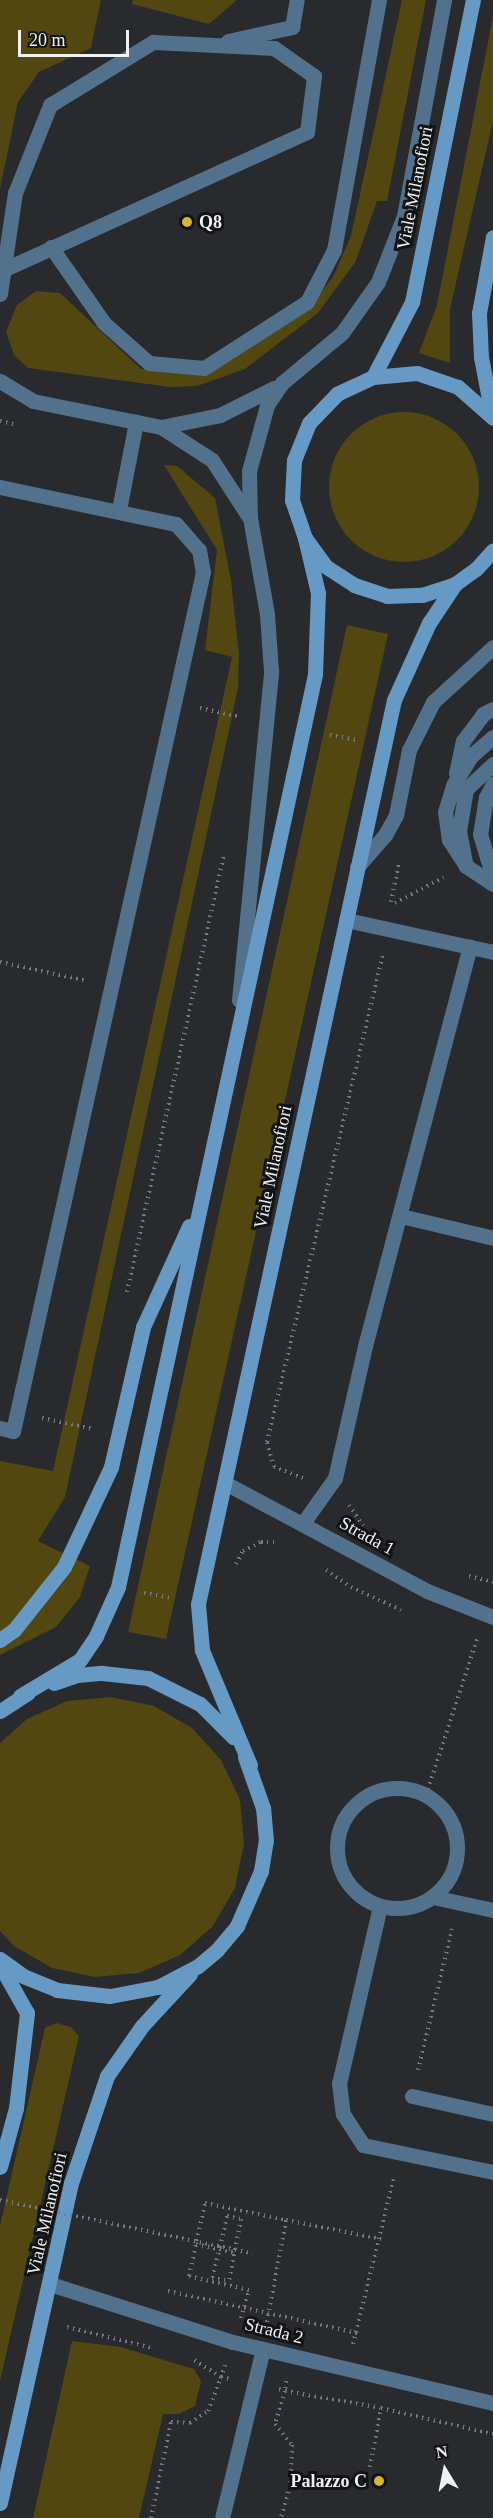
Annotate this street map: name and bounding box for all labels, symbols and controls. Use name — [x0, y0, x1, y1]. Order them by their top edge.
scale bar — [21, 18, 132, 56]
text: 20 m — [29, 30, 66, 50]
street label: Viale Milanofiori — [392, 124, 438, 252]
place label: Q8 — [199, 211, 222, 233]
marker: Q8 — [180, 215, 194, 229]
street label: Viale Milanofiori — [249, 1103, 297, 1231]
street label: Strada 1 — [336, 1512, 398, 1560]
street label: Viale Milanofiori — [22, 2150, 72, 2278]
street label: Strada 2 — [243, 2313, 305, 2349]
north arrow — [415, 2440, 475, 2500]
text: N — [435, 2442, 449, 2461]
place label: Palazzo C — [291, 2470, 367, 2492]
marker: Palazzo C — [372, 2474, 386, 2488]

